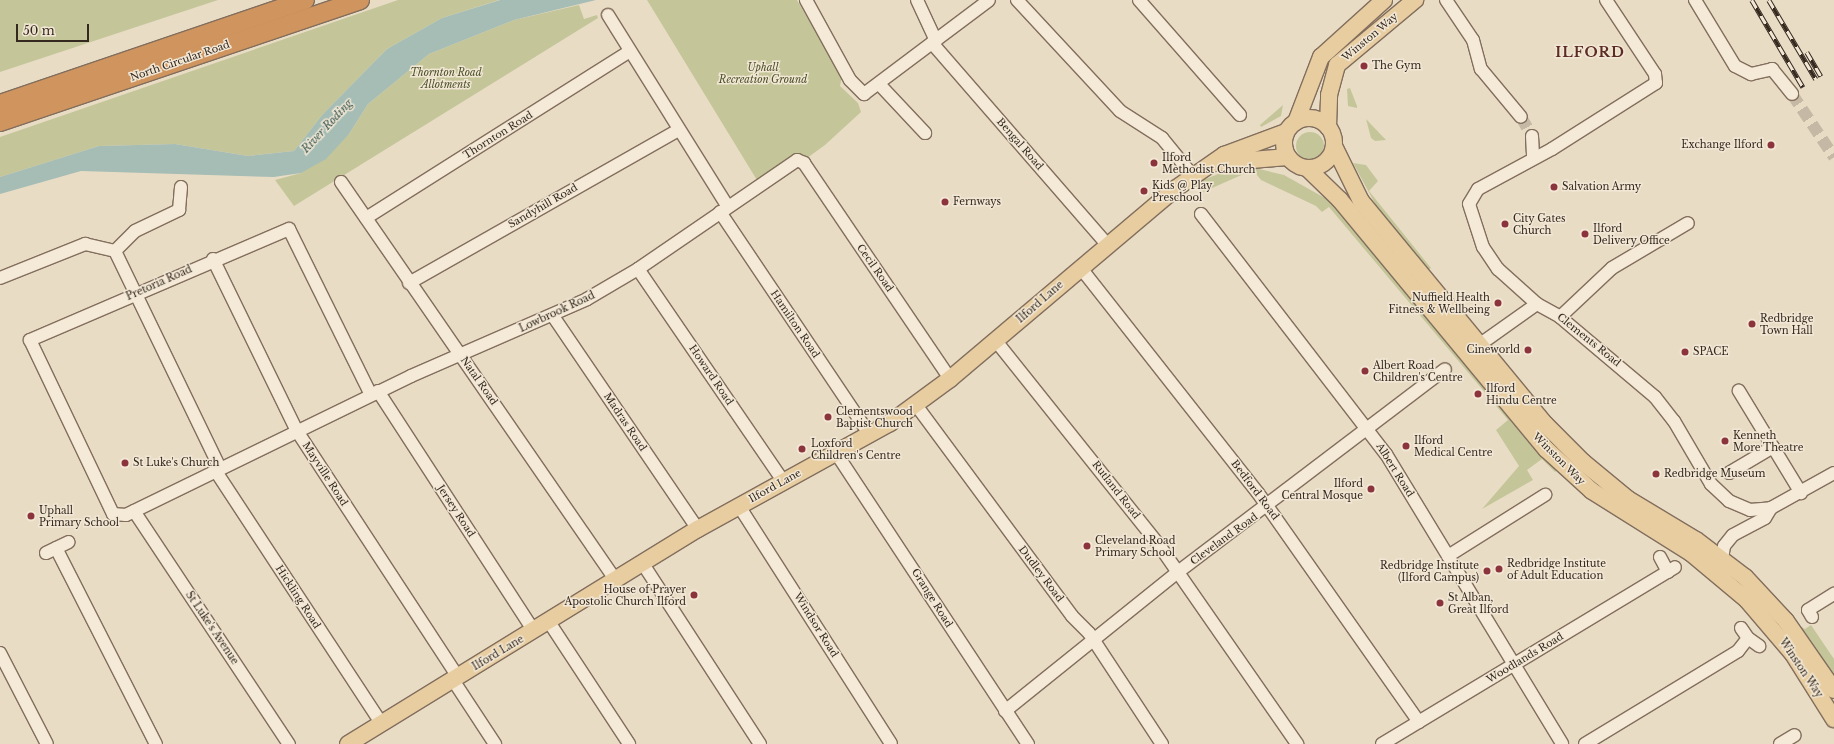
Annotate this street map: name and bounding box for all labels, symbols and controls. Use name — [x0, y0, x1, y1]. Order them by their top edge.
street label: Winston Way — [1340, 10, 1400, 64]
scale bar — [18, 16, 91, 42]
text: 50 m — [23, 23, 55, 38]
street label: North Circular Road — [129, 38, 231, 84]
district label: ILFORD — [1555, 44, 1625, 60]
place label: The Gym — [1372, 60, 1421, 72]
park label: Uphall Recreation Ground — [719, 61, 807, 84]
marker: The Gym — [1359, 61, 1369, 71]
park label: Thornton Road Allotments — [410, 66, 482, 90]
water label: River Roding — [299, 96, 355, 156]
street label: Thornton Road — [461, 109, 535, 161]
street label: Bengal Road — [994, 116, 1046, 172]
place label: Exchange Ilford — [1681, 139, 1763, 151]
marker: Exchange Ilford — [1766, 140, 1776, 150]
place label: Ilford Methodist Church — [1162, 151, 1255, 174]
marker: Ilford Methodist Church — [1149, 158, 1159, 168]
place label: Kids @ Play Preschool — [1152, 179, 1212, 202]
street label: Sandyhill Road — [506, 181, 580, 231]
place label: Salvation Army — [1562, 181, 1642, 193]
marker: Salvation Army — [1549, 182, 1559, 192]
marker: Kids @ Play Preschool — [1139, 186, 1149, 196]
place label: Fernways — [953, 196, 1001, 208]
marker: Fernways — [940, 197, 950, 207]
place label: City Gates Church — [1513, 212, 1566, 236]
marker: City Gates Church — [1500, 219, 1510, 229]
place label: Ilford Delivery Office — [1593, 222, 1670, 246]
marker: Ilford Delivery Office — [1580, 229, 1590, 239]
street label: Cecil Road — [854, 242, 896, 294]
street label: Pretoria Road — [124, 263, 194, 303]
street label: Ilford Lane — [1014, 279, 1066, 325]
street label: Hamilton Road — [768, 288, 822, 360]
street label: Lowbrook Road — [517, 289, 597, 335]
place label: Nuffield Health Fitness & Wellbeing — [1388, 291, 1490, 314]
marker: Nuffield Health Fitness & Wellbeing — [1493, 298, 1503, 308]
street label: Clements Road — [1555, 311, 1623, 369]
place label: Redbridge Town Hall — [1760, 312, 1813, 336]
marker: Redbridge Town Hall — [1747, 319, 1757, 329]
street label: Howard Road — [686, 343, 736, 407]
place label: Cineworld — [1466, 344, 1520, 356]
marker: Cineworld — [1523, 345, 1533, 355]
place label: SPACE — [1693, 346, 1729, 358]
marker: SPACE — [1680, 347, 1690, 357]
street label: Natal Road — [458, 355, 500, 407]
place label: Albert Road Children's Centre — [1373, 359, 1463, 382]
marker: Albert Road Children's Centre — [1360, 366, 1370, 376]
place label: Ilford Hindu Centre — [1486, 382, 1557, 406]
marker: Ilford Hindu Centre — [1473, 389, 1483, 399]
street label: Madras Road — [601, 391, 649, 453]
place label: Clementswood Baptist Church — [836, 405, 913, 428]
marker: Clementswood Baptist Church — [823, 412, 833, 422]
place label: Kenneth More Theatre — [1733, 429, 1804, 452]
street label: Winston Way — [1530, 430, 1588, 488]
place label: Ilford Medical Centre — [1414, 434, 1492, 458]
marker: Kenneth More Theatre — [1720, 436, 1730, 446]
place label: Loxford Children's Centre — [811, 437, 901, 460]
street label: Mayville Road — [300, 440, 350, 508]
street label: Albert Road — [1374, 441, 1416, 499]
marker: Ilford Medical Centre — [1401, 441, 1411, 451]
marker: Loxford Children's Centre — [796, 443, 808, 455]
place label: St Luke's Church — [133, 457, 219, 469]
marker: St Luke's Church — [120, 458, 130, 468]
street label: Bedford Road — [1229, 458, 1281, 522]
street label: Rutland Road — [1090, 459, 1142, 521]
street label: Ilford Lane — [747, 467, 803, 505]
place label: Redbridge Museum — [1664, 468, 1765, 480]
marker: Redbridge Museum — [1651, 469, 1661, 479]
place label: Ilford Central Mosque — [1281, 477, 1363, 500]
street label: Jersey Road — [435, 482, 477, 540]
marker: Ilford Central Mosque — [1366, 484, 1376, 494]
place label: Uphall Primary School — [39, 504, 119, 528]
marker: Uphall Primary School — [26, 511, 36, 521]
street label: Cleveland Road — [1188, 511, 1260, 567]
place label: Cleveland Road Primary School — [1095, 534, 1175, 558]
marker: Cleveland Road Primary School — [1082, 541, 1092, 551]
street label: Dudley Road — [1016, 544, 1066, 604]
place label: Redbridge Institute of Adult Education — [1507, 557, 1606, 580]
place label: Redbridge Institute (Ilford Campus) — [1380, 559, 1479, 582]
street label: Hickling Road — [273, 563, 323, 631]
marker: Redbridge Institute of Adult Education — [1494, 564, 1504, 574]
street label: Grange Road — [909, 566, 955, 630]
marker: Redbridge Institute (Ilford Campus) — [1482, 566, 1492, 576]
place label: House of Prayer Apostolic Church Ilford — [564, 583, 686, 606]
street label: St Luke's Avenue — [183, 589, 241, 667]
marker: House of Prayer Apostolic Church Ilford — [689, 590, 699, 600]
street label: Windsor Road — [791, 590, 841, 660]
place label: St Alban, Great Ilford — [1448, 591, 1509, 614]
marker: St Alban, Great Ilford — [1435, 598, 1445, 608]
street label: Woodlands Road — [1485, 630, 1565, 686]
street label: Ilford Lane — [470, 633, 526, 673]
street label: Winston Way — [1777, 636, 1825, 700]

